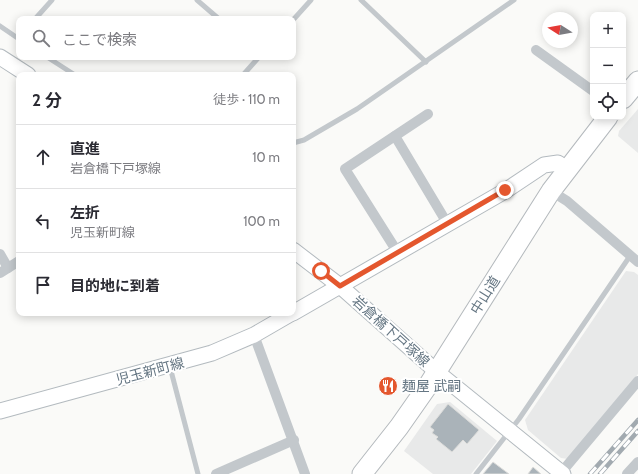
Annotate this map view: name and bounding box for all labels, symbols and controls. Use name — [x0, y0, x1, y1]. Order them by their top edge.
north arrow — [542, 12, 578, 48]
map controls — [590, 12, 626, 120]
button: + — [590, 12, 626, 48]
search box — [16, 16, 296, 60]
icon: search — [30, 27, 52, 49]
text: ここで検索 — [62, 31, 137, 49]
button: − — [590, 48, 626, 84]
button: locate — [590, 84, 626, 120]
text: 2 分 — [32, 90, 62, 110]
text: 徒歩 · 110 m — [213, 91, 280, 107]
text: 直進 — [70, 140, 100, 158]
icon: ahead — [32, 146, 54, 168]
text: 10 m — [252, 149, 280, 165]
text: 岩倉橋下戸塚線 — [70, 160, 161, 176]
route end — [496, 181, 514, 199]
text: 左折 — [70, 204, 100, 222]
icon: left — [32, 210, 54, 232]
text: 100 m — [243, 213, 280, 229]
text: 児玉新町線 — [70, 224, 135, 240]
route start — [312, 262, 330, 280]
street label: 中山道 — [466, 272, 504, 318]
icon: arrive — [32, 274, 54, 296]
text: 目的地に到着 — [70, 277, 160, 295]
street label: 岩倉橋下戸塚線 — [349, 292, 433, 370]
street label: 児玉新町線 — [114, 353, 186, 389]
restaurant icon: 麺屋 武嗣 — [377, 375, 399, 397]
place label: 麺屋 武嗣 — [402, 377, 461, 395]

